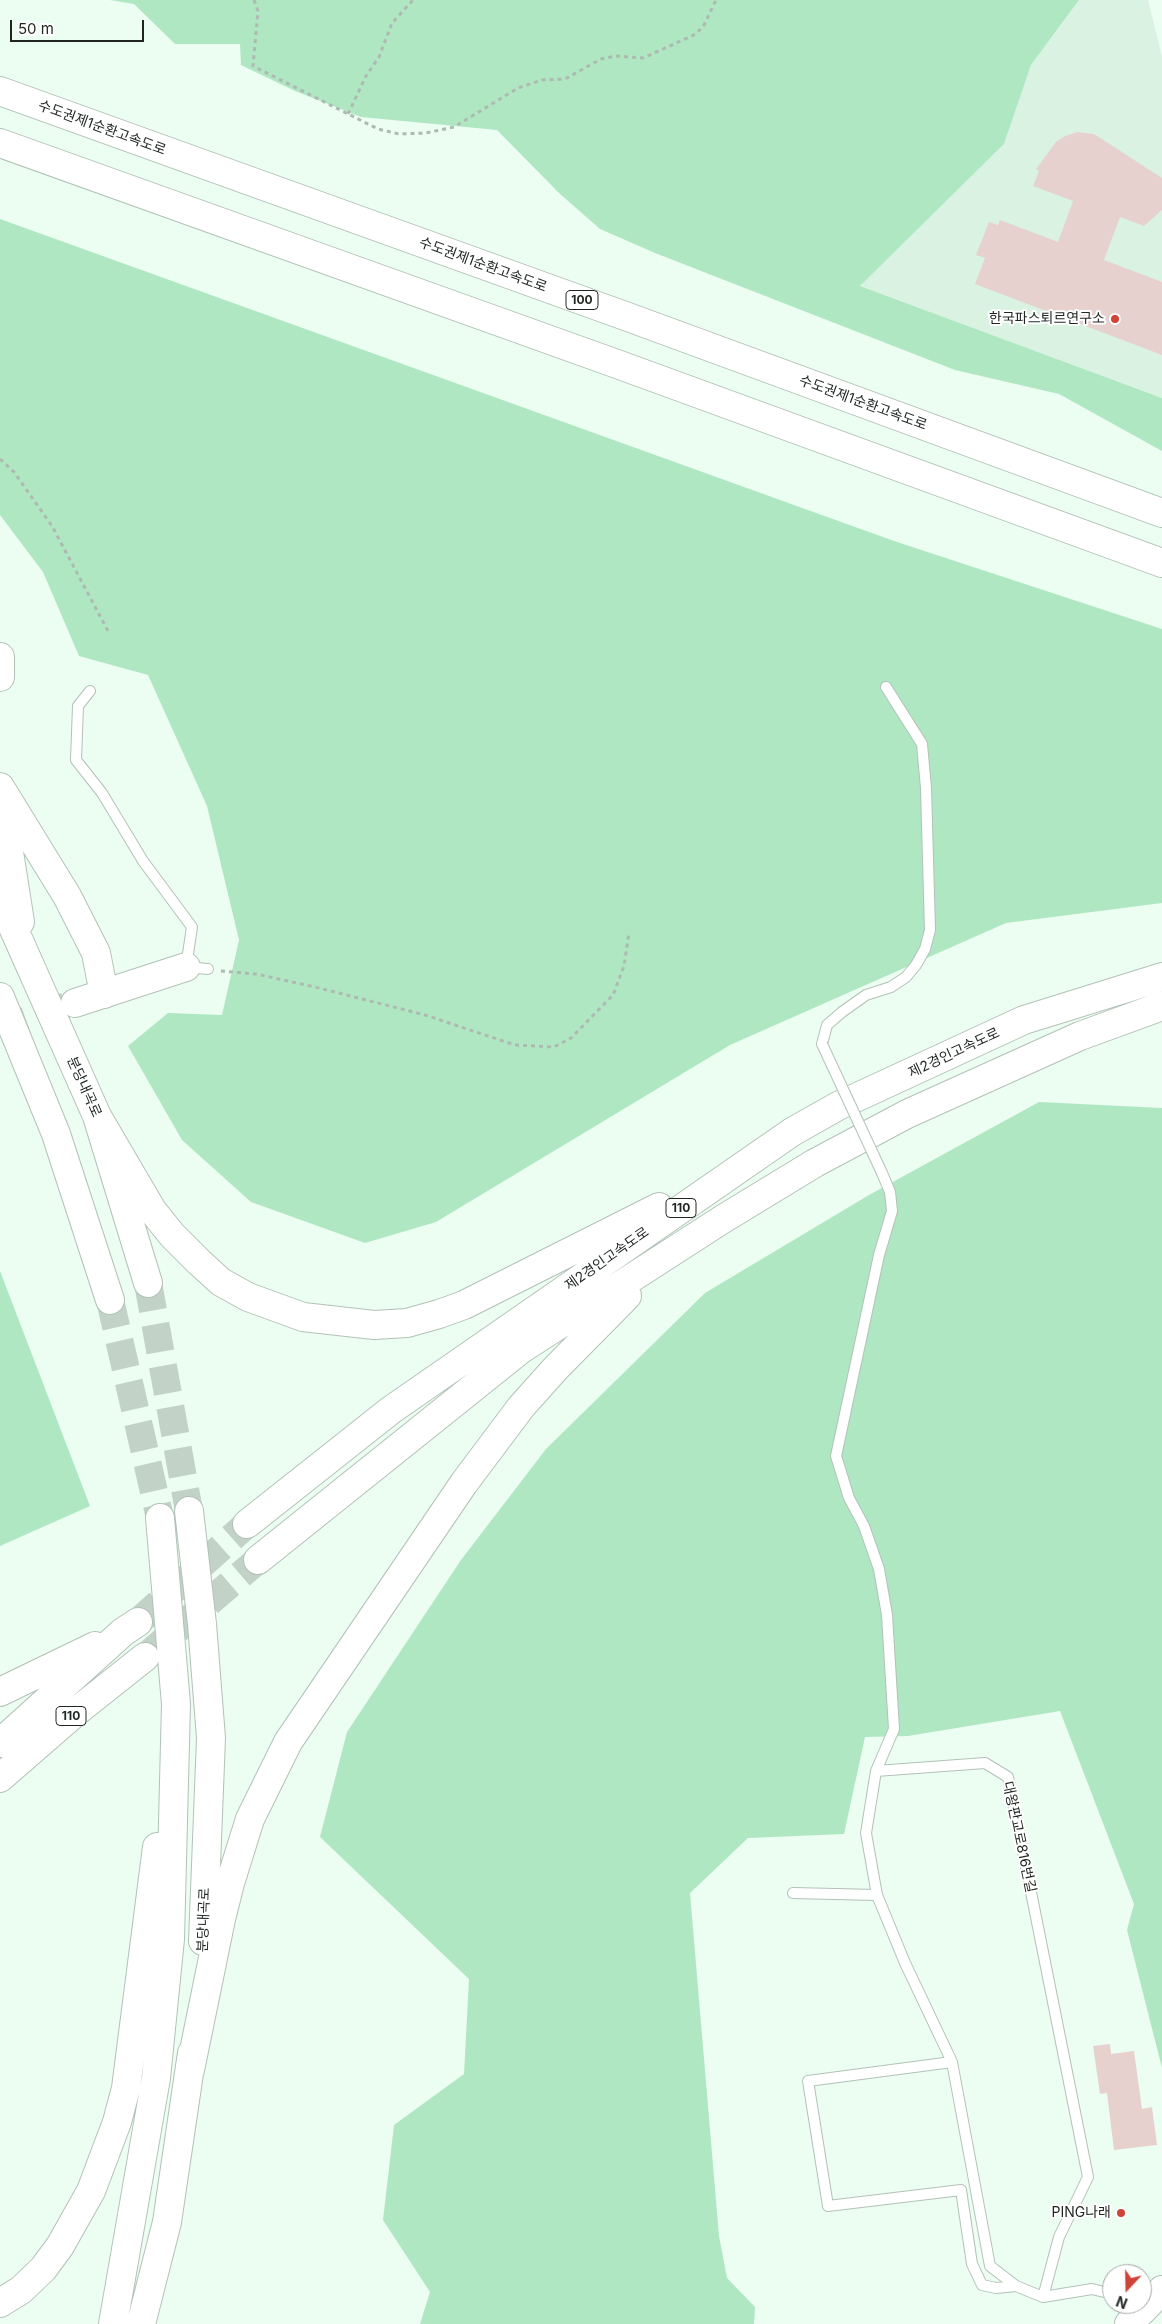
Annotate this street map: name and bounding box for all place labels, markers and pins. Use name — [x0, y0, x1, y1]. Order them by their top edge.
place label: 한국파스퇴르연구소 — [989, 311, 1105, 327]
marker: 한국파스퇴르연구소 — [1109, 313, 1121, 325]
place label: PING나래 — [1052, 2205, 1111, 2221]
marker: PING나래 — [1115, 2207, 1127, 2219]

